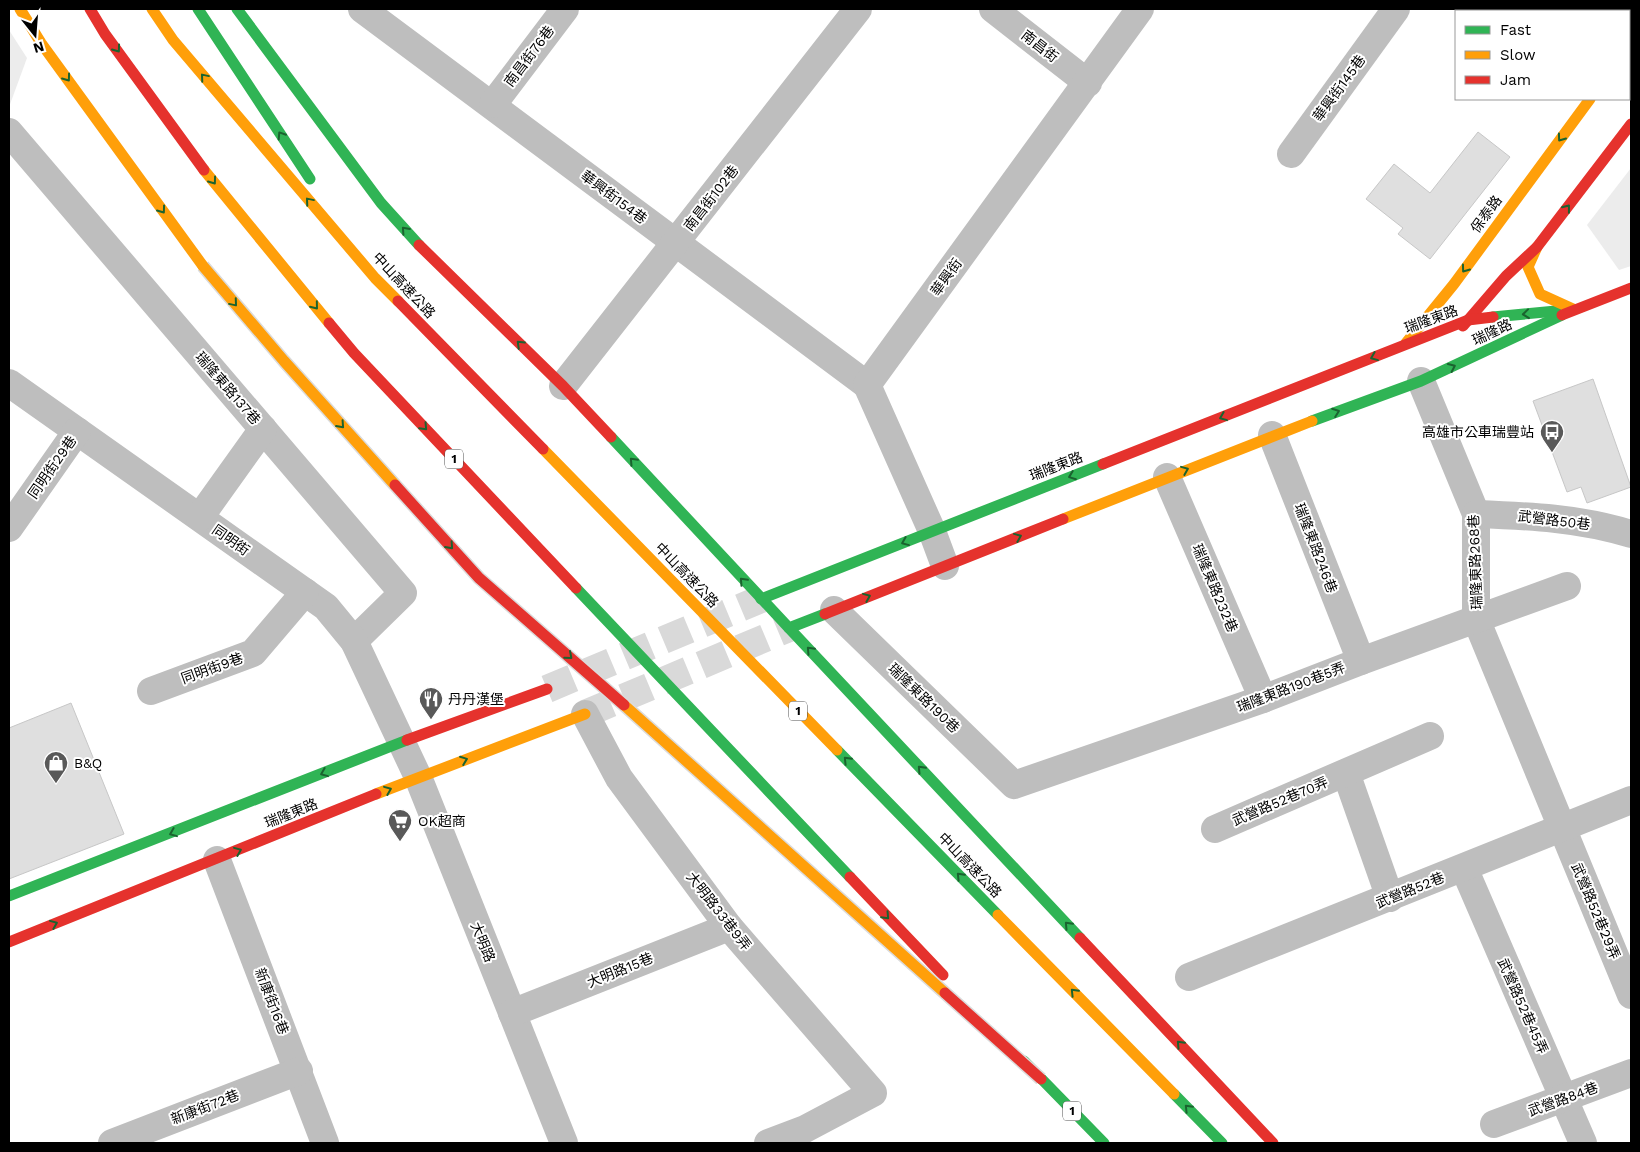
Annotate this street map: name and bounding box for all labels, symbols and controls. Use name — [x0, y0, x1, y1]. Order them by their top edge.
north arrow — [10, 10, 60, 60]
legend — [1455, 10, 1630, 100]
text: Fast — [1500, 21, 1532, 39]
street label: 南昌街76巷 — [501, 22, 557, 90]
street label: 南昌街 — [1019, 27, 1061, 65]
text: N — [32, 38, 46, 57]
one-way arrow — [111, 43, 120, 53]
text: Slow — [1500, 46, 1536, 64]
street label: 華興街145巷 — [1310, 52, 1368, 124]
text: Jam — [1500, 71, 1531, 89]
one-way arrow — [61, 72, 69, 81]
one-way arrow — [202, 74, 210, 83]
one-way arrow — [278, 131, 287, 141]
one-way arrow — [1558, 132, 1567, 142]
street label: 南昌街102巷 — [681, 162, 741, 234]
street label: 華興街154巷 — [578, 167, 650, 227]
one-way arrow — [207, 175, 215, 184]
street label: 保泰路 — [1467, 192, 1505, 236]
one-way arrow — [307, 198, 315, 207]
one-way arrow — [156, 204, 165, 213]
one-way arrow — [1561, 204, 1570, 214]
one-way arrow — [402, 226, 411, 235]
street label: 中山高速公路 — [370, 249, 438, 321]
street label: 華興街 — [927, 255, 965, 299]
one-way arrow — [1462, 263, 1471, 273]
one-way arrow — [228, 297, 237, 306]
one-way arrow — [310, 301, 319, 310]
street label: 瑞隆東路 — [1402, 302, 1460, 336]
one-way arrow — [1522, 308, 1530, 319]
street label: 瑞隆路 — [1470, 316, 1514, 348]
one-way arrow — [517, 341, 526, 350]
street label: 瑞隆東路137巷 — [192, 348, 264, 428]
one-way arrow — [1371, 351, 1379, 361]
one-way arrow — [1447, 363, 1456, 373]
one-way arrow — [1332, 408, 1340, 418]
one-way arrow — [1219, 411, 1228, 421]
bus stop icon: 高雄市公車瑞豐站 — [1539, 419, 1565, 453]
one-way arrow — [335, 420, 344, 429]
one-way arrow — [418, 422, 427, 431]
place label: 高雄市公車瑞豐站 — [1422, 424, 1534, 440]
street label: 同明街29巷 — [25, 433, 79, 501]
street label: 瑞隆東路 — [1027, 448, 1085, 484]
road number: 1 — [445, 449, 463, 468]
one-way arrow — [630, 458, 639, 467]
one-way arrow — [1180, 466, 1189, 476]
one-way arrow — [1068, 470, 1077, 480]
street label: 瑞隆東路246巷 — [1292, 501, 1340, 595]
street label: 武營路50巷 — [1517, 508, 1591, 532]
street label: 瑞隆東路268巷 — [1465, 514, 1485, 610]
street label: 同明街 — [209, 521, 253, 559]
one-way arrow — [1013, 533, 1022, 543]
one-way arrow — [901, 536, 909, 546]
street label: 中山高速公路 — [652, 539, 722, 611]
one-way arrow — [444, 540, 453, 549]
street label: 瑞隆東路232巷 — [1189, 541, 1241, 635]
one-way arrow — [740, 577, 749, 586]
one-way arrow — [862, 593, 871, 603]
one-way arrow — [807, 647, 816, 656]
street label: 同明街9巷 — [179, 649, 245, 687]
one-way arrow — [563, 650, 572, 659]
street label: 瑞隆東路190巷5弄 — [1234, 659, 1348, 715]
street label: 瑞隆東路190巷 — [885, 660, 963, 736]
restaurant icon: 丹丹漢堡 — [418, 686, 444, 720]
place label: 丹丹漢堡 — [448, 691, 504, 707]
road number: 1 — [789, 701, 807, 720]
shop icon: B&Q — [43, 750, 69, 784]
place label: B&Q — [74, 755, 102, 771]
one-way arrow — [459, 756, 468, 766]
one-way arrow — [844, 757, 853, 766]
one-way arrow — [918, 765, 927, 774]
one-way arrow — [320, 767, 329, 777]
street label: 武營路52巷70弄 — [1230, 774, 1330, 828]
one-way arrow — [383, 785, 392, 796]
street label: 瑞隆東路 — [262, 795, 320, 831]
supermarket icon: OK超商 — [387, 808, 413, 842]
place label: OK超商 — [418, 813, 466, 829]
one-way arrow — [169, 827, 177, 837]
street label: 中山高速公路 — [935, 829, 1005, 901]
one-way arrow — [233, 847, 242, 857]
street label: 武營路52巷29弄 — [1568, 860, 1624, 962]
street label: 大明路33巷9弄 — [683, 869, 755, 953]
street label: 武營路52巷 — [1373, 869, 1447, 911]
one-way arrow — [957, 873, 966, 882]
one-way arrow — [880, 910, 889, 919]
one-way arrow — [49, 919, 58, 930]
street label: 大明路 — [468, 920, 498, 964]
one-way arrow — [1065, 922, 1074, 931]
street label: 大明路15巷 — [585, 950, 655, 990]
street label: 武營路52巷45弄 — [1495, 956, 1551, 1056]
street label: 新康街16巷 — [252, 965, 292, 1037]
one-way arrow — [1071, 989, 1080, 998]
one-way arrow — [1177, 1040, 1186, 1049]
street label: 武營路84巷 — [1526, 1079, 1600, 1119]
street label: 新康街72巷 — [169, 1087, 241, 1127]
road number: 1 — [1063, 1102, 1081, 1120]
one-way arrow — [1185, 1105, 1194, 1114]

